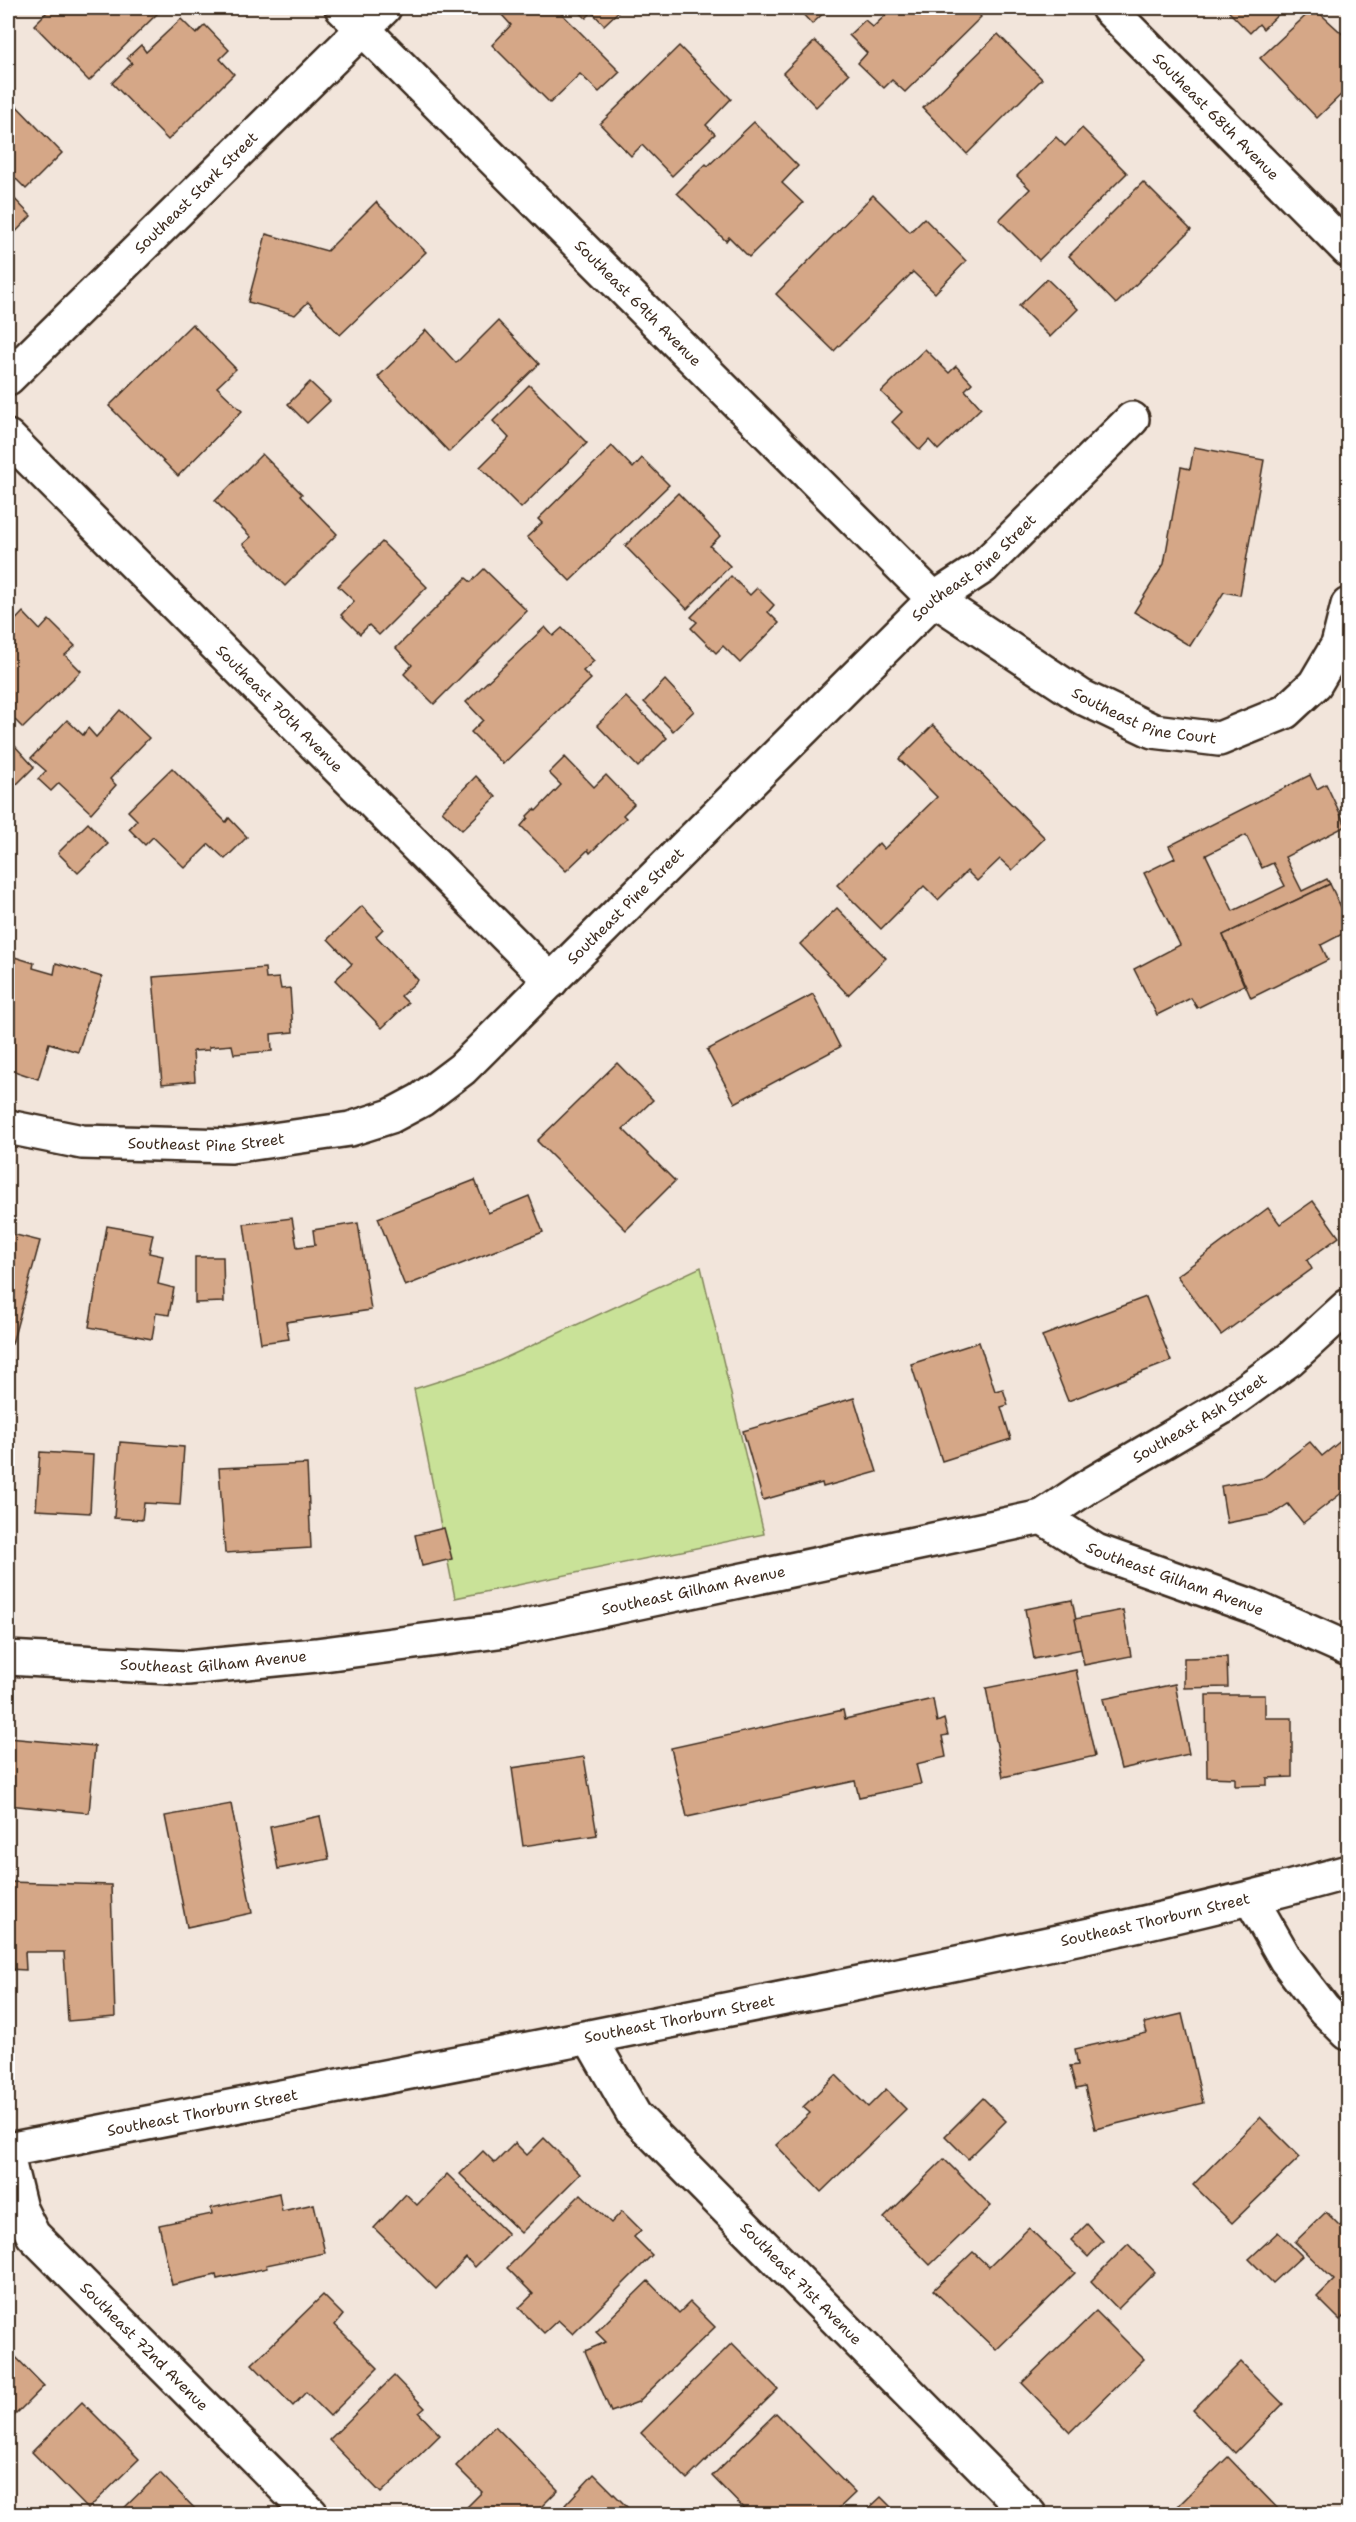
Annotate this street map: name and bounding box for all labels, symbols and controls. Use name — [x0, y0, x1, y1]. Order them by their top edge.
street label: Southeast 68th Avenue — [1148, 49, 1283, 185]
street label: Southeast Stark Street — [130, 128, 262, 258]
street label: Southeast 69th Avenue — [570, 236, 705, 371]
street label: Southeast Pine Street — [907, 510, 1040, 626]
street label: Southeast 70th Avenue — [211, 641, 347, 777]
street label: Southeast Pine Court — [1068, 683, 1218, 749]
street label: Southeast Pine Street — [563, 844, 688, 969]
street label: Southeast Pine Street — [127, 1128, 286, 1156]
street label: Southeast Ash Street — [1129, 1369, 1271, 1468]
street label: Southeast Gilham Avenue — [1082, 1537, 1267, 1620]
street label: Southeast Gilham Avenue — [600, 1561, 787, 1620]
street label: Southeast Gilham Avenue — [120, 1646, 308, 1678]
street label: Southeast Thorburn Street — [1059, 1888, 1252, 1951]
street label: Southeast Thorburn Street — [582, 1990, 776, 2048]
street label: Southeast Thorburn Street — [105, 2084, 299, 2141]
street label: Southeast 71st Avenue — [736, 2218, 866, 2349]
street label: Southeast 72nd Avenue — [76, 2278, 213, 2415]

